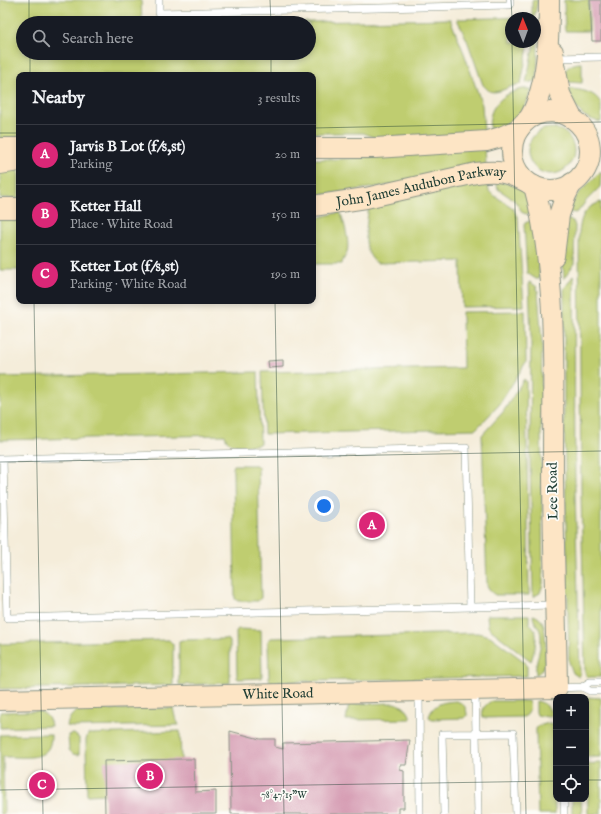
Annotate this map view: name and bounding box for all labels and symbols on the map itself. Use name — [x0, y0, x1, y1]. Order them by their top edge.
north arrow — [505, 12, 541, 48]
street label: John James Audubon Parkway — [333, 163, 508, 212]
street label: Lee Road — [543, 462, 563, 520]
your location — [314, 496, 334, 516]
pin: A — [359, 510, 385, 540]
street label: White Road — [242, 684, 314, 704]
pin: B — [137, 761, 163, 791]
pin: C — [29, 770, 55, 800]
text: 78°47'15"W — [261, 789, 307, 802]

